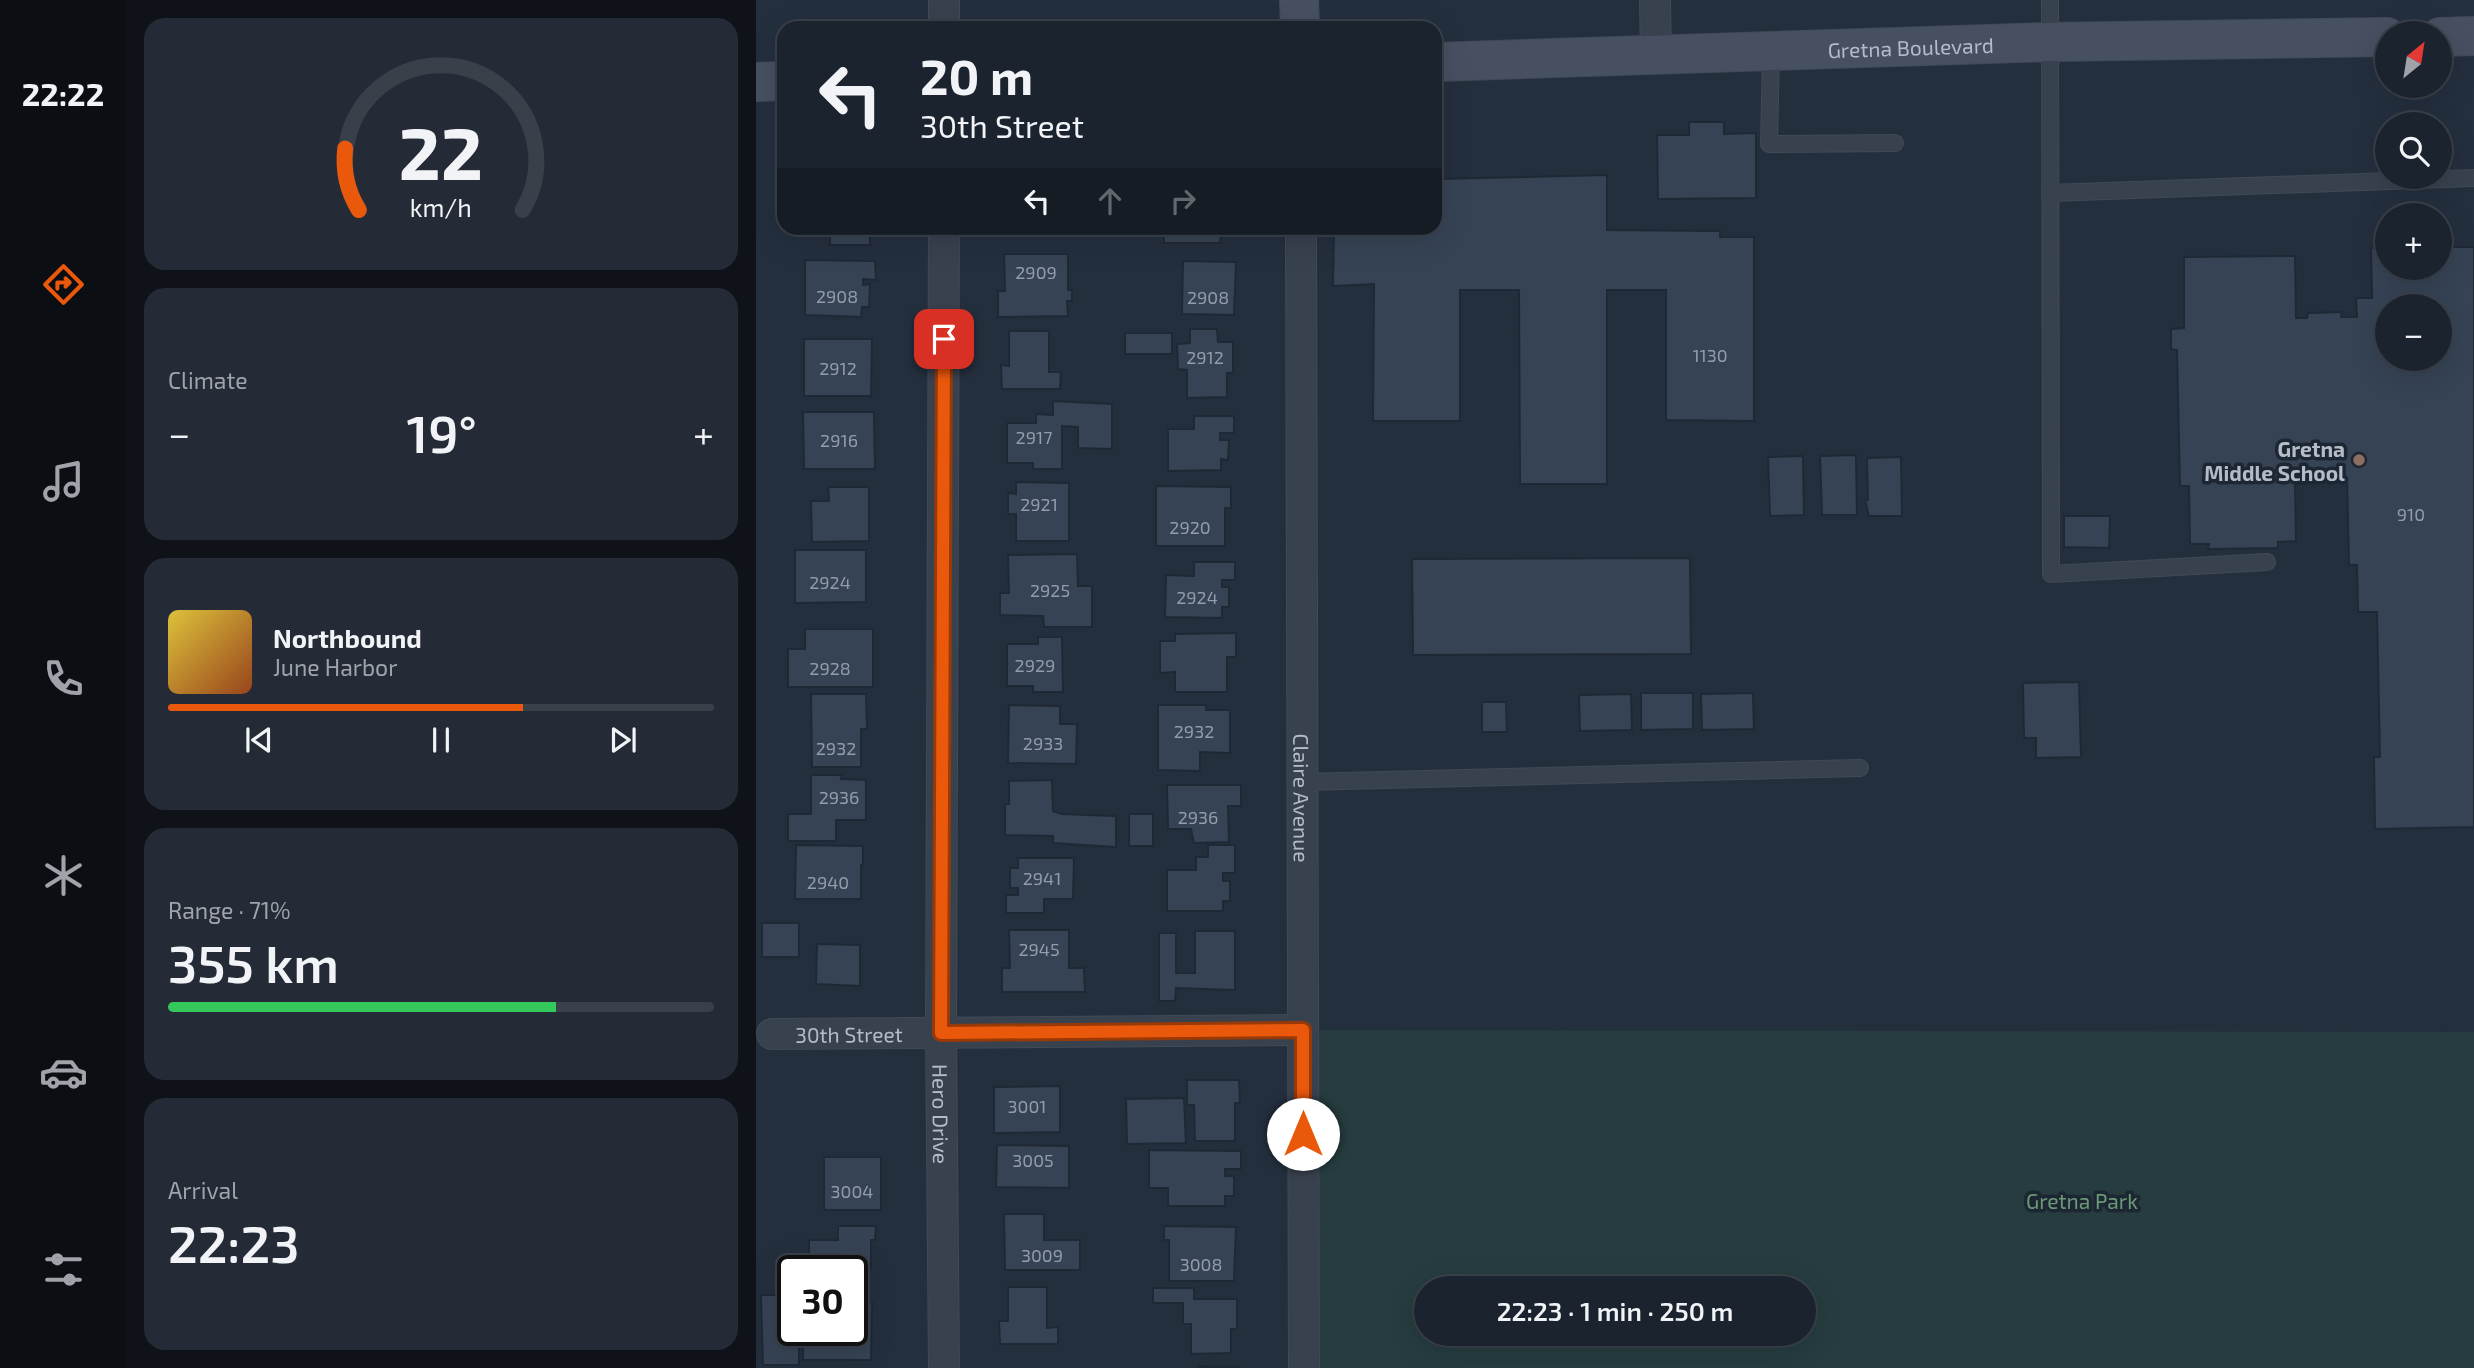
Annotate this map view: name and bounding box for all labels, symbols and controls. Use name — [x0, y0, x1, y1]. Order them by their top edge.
north arrow — [2375, 21, 2452, 98]
map controls — [2375, 21, 2452, 371]
street label: Gretna Boulevard — [1827, 31, 1994, 62]
text: 20 m — [920, 46, 1033, 105]
icon: left — [805, 49, 896, 140]
text: 22:22 — [22, 74, 104, 112]
text: 30th Street — [920, 106, 1084, 144]
text: 22 — [399, 107, 483, 195]
button: search — [2375, 112, 2452, 189]
icon: left — [1018, 182, 1056, 220]
icon: ahead — [1091, 182, 1129, 220]
icon: right — [1164, 182, 1202, 220]
text: km/h — [410, 192, 472, 222]
button: + — [2375, 203, 2452, 280]
icon: directions — [39, 260, 88, 309]
house number: 2909 — [1015, 261, 1057, 283]
house number: 2908 — [816, 285, 858, 307]
house number: 2908 — [1187, 286, 1229, 308]
button: − — [2375, 294, 2452, 371]
pin — [914, 309, 974, 369]
icon: arrive — [925, 320, 963, 358]
house number: 1130 — [1692, 344, 1728, 366]
house number: 2912 — [1186, 346, 1224, 368]
house number: 2912 — [819, 357, 857, 379]
text: Climate — [168, 366, 248, 394]
text: 19° — [406, 401, 477, 463]
text: − — [168, 410, 190, 456]
text: + — [693, 410, 714, 456]
house number: 2917 — [1016, 426, 1052, 448]
house number: 2916 — [820, 429, 858, 451]
place label: Gretna Middle School — [2204, 436, 2345, 485]
marker: Gretna Middle School — [2351, 452, 2367, 468]
icon: music — [39, 457, 88, 506]
house number: 2921 — [1020, 493, 1058, 515]
house number: 910 — [2397, 503, 2425, 525]
house number: 2920 — [1169, 516, 1211, 538]
house number: 2924 — [809, 571, 851, 593]
house number: 2925 — [1030, 579, 1070, 601]
house number: 2924 — [1176, 586, 1218, 608]
text: Northbound — [273, 622, 422, 653]
text: June Harbor — [273, 653, 397, 681]
icon: phone — [39, 654, 88, 703]
house number: 2929 — [1015, 654, 1055, 676]
house number: 2928 — [809, 657, 851, 679]
house number: 2932 — [1174, 720, 1214, 742]
icon: previous — [240, 721, 278, 759]
icon: pause — [422, 721, 460, 759]
icon: next — [604, 721, 642, 759]
house number: 2933 — [1023, 732, 1063, 754]
street label: Claire Avenue — [1290, 733, 1315, 863]
house number: 2932 — [816, 737, 856, 759]
house number: 2936 — [819, 786, 859, 808]
house number: 2936 — [1178, 806, 1218, 828]
icon: climate — [39, 851, 88, 900]
house number: 2941 — [1023, 867, 1061, 889]
house number: 2940 — [807, 871, 849, 893]
text: Range · 71% — [168, 896, 290, 924]
text: 355 km — [168, 931, 339, 993]
house number: 2945 — [1018, 938, 1060, 960]
street label: 30th Street — [795, 1021, 903, 1046]
icon: car — [39, 1048, 88, 1097]
street label: Hero Drive — [929, 1064, 955, 1164]
house number: 3001 — [1008, 1095, 1046, 1117]
position arrow — [1266, 1097, 1340, 1171]
house number: 3005 — [1012, 1149, 1054, 1171]
text: Arrival — [168, 1176, 238, 1204]
house number: 3004 — [831, 1180, 873, 1202]
park label: Gretna Park — [2026, 1188, 2138, 1213]
text: 22:23 — [168, 1211, 300, 1273]
house number: 3009 — [1021, 1244, 1063, 1266]
icon: filters — [39, 1245, 88, 1294]
house number: 3008 — [1180, 1253, 1222, 1275]
speed limit sign: 30 — [777, 1255, 868, 1346]
text: 22:23 · 1 min · 250 m — [1497, 1295, 1733, 1326]

